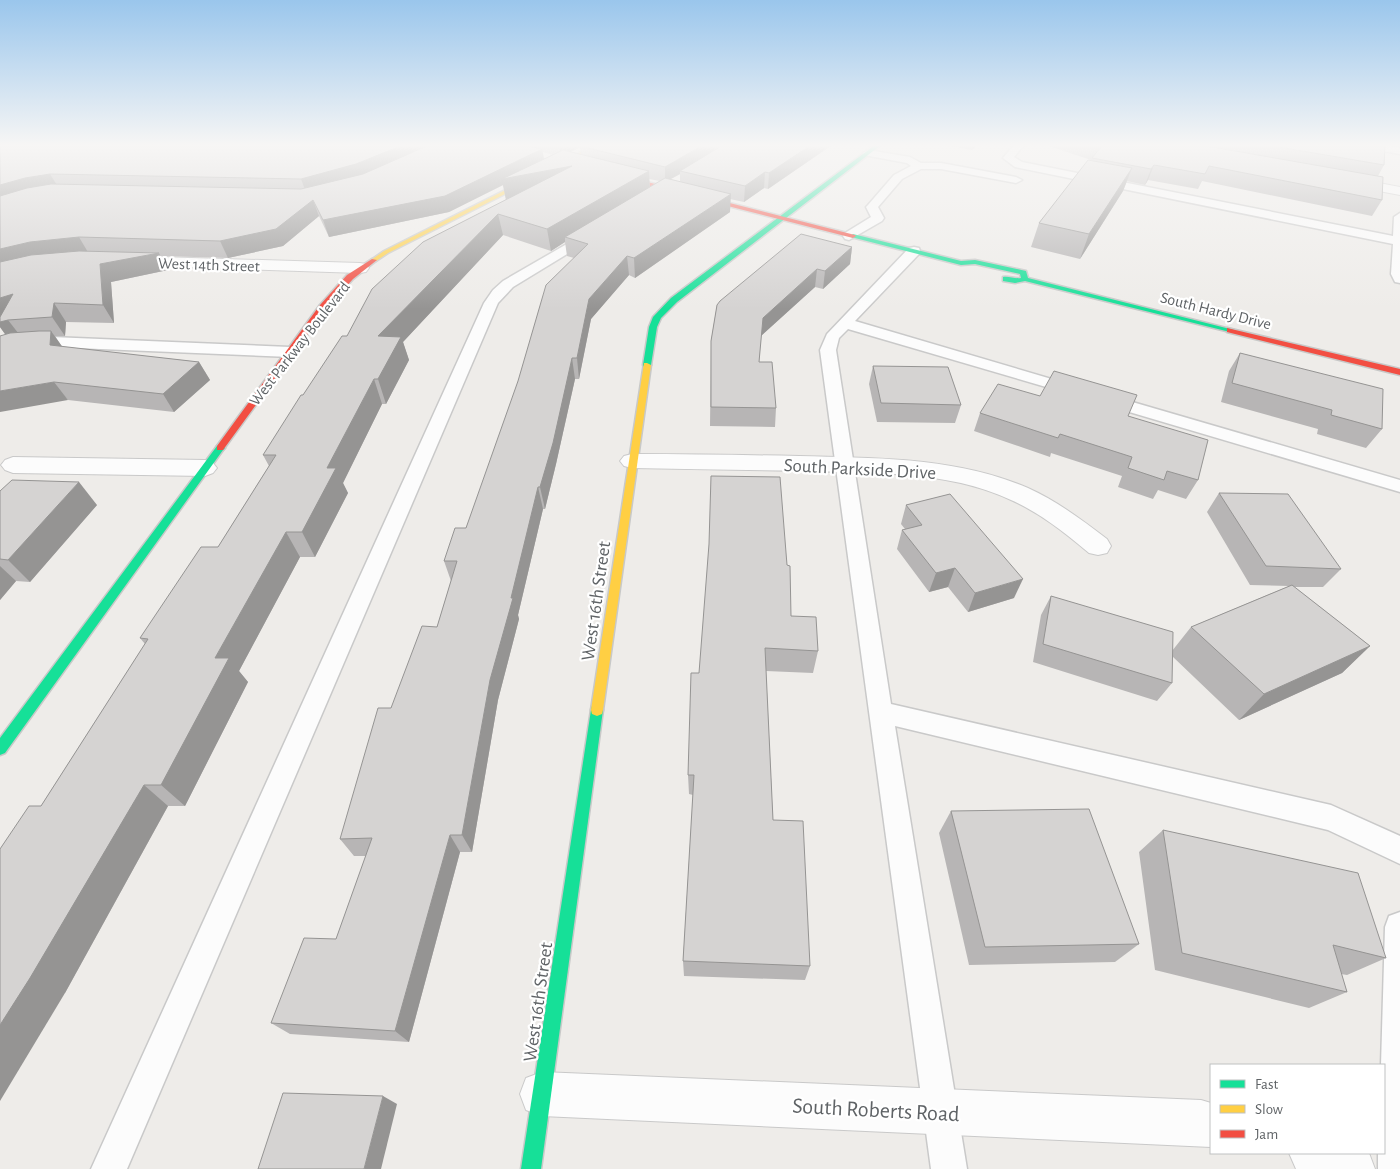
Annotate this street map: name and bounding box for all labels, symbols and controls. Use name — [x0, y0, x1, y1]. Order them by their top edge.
street label: West 14th Street — [158, 255, 260, 275]
street label: West Parkway Boulevard — [247, 279, 354, 409]
street label: South Hardy Drive — [1159, 289, 1273, 333]
street label: South Parkside Drive — [783, 456, 937, 483]
street label: West 16th Street — [579, 540, 614, 662]
street label: West 16th Street — [521, 941, 556, 1063]
legend — [1210, 1064, 1385, 1154]
text: Fast — [1255, 1077, 1279, 1092]
street label: South Roberts Road — [792, 1095, 960, 1125]
text: Slow — [1255, 1102, 1283, 1117]
text: Jam — [1255, 1127, 1278, 1142]

